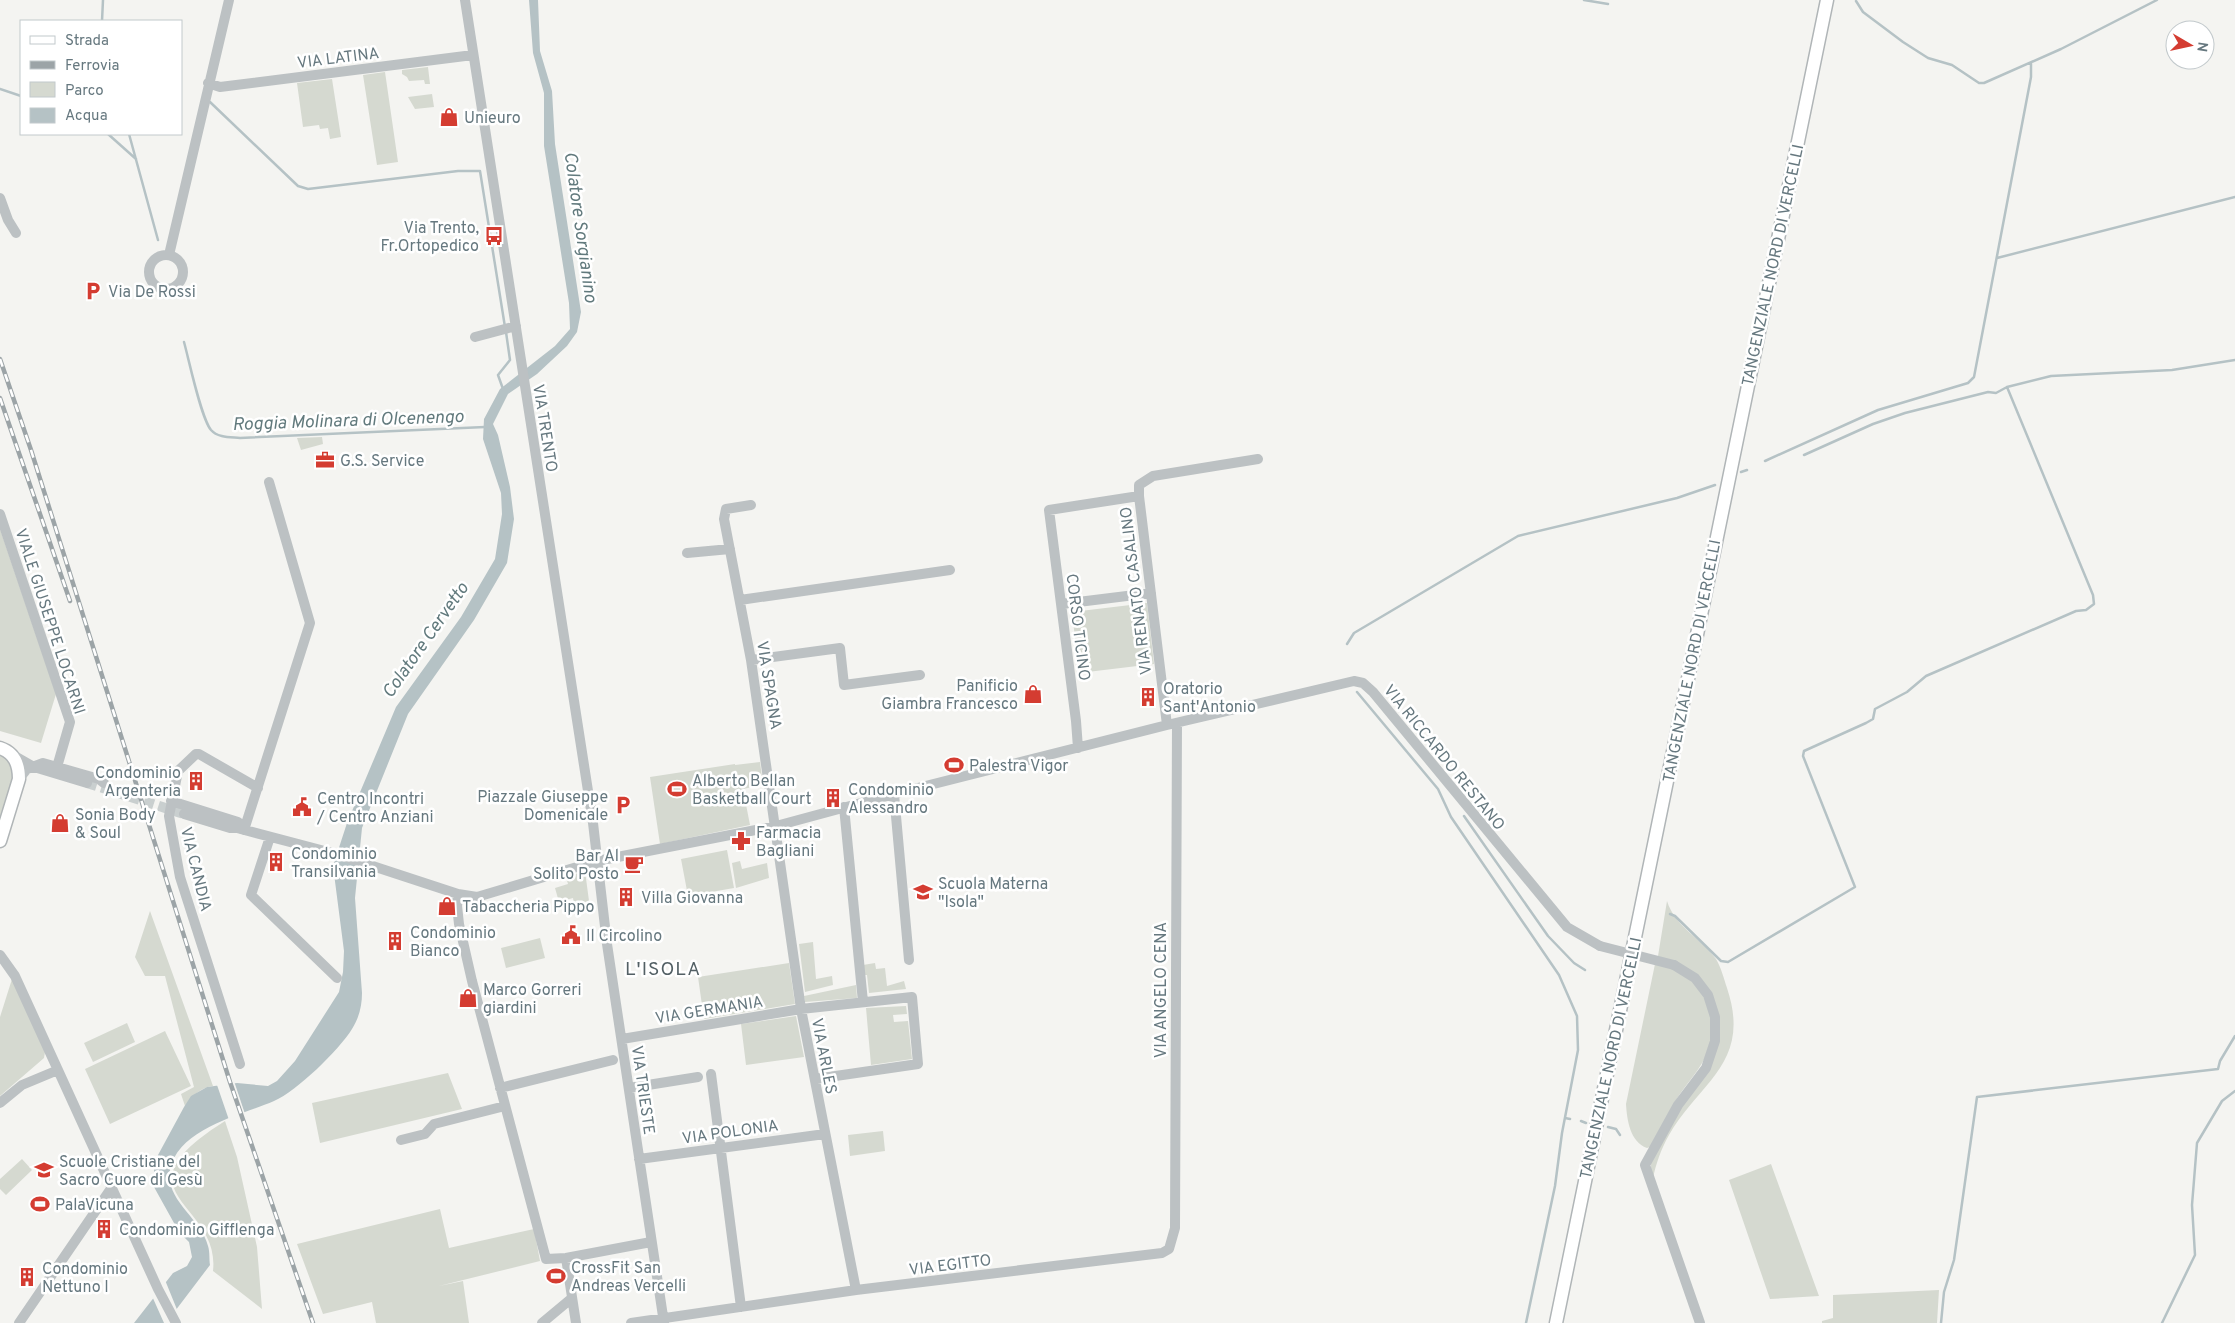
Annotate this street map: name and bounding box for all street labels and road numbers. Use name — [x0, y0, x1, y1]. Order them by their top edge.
street label: VIA LATINA — [296, 44, 381, 74]
street label: TANGENZIALE NORD DI VERCELLI — [1738, 143, 1809, 388]
street label: VIA TRENTO — [527, 383, 561, 474]
street label: VIA RENATO CASALINO — [1117, 505, 1157, 676]
street label: VIALE GIUSEPPE LOCARNI — [10, 526, 89, 717]
street label: TANGENZIALE NORD DI VERCELLI — [1660, 538, 1726, 785]
street label: CORSO TICINO — [1061, 573, 1094, 682]
street label: VIA SPAGNA — [751, 639, 785, 731]
street label: VIA RICCARDO RESTANO — [1378, 681, 1508, 835]
street label: VIA CANDIA — [175, 825, 215, 914]
street label: VIA ANGELO CENA — [1152, 922, 1172, 1058]
street label: TANGENZIALE NORD DI VERCELLI — [1576, 936, 1647, 1181]
street label: VIA GERMANIA — [654, 993, 765, 1029]
street label: VIA ARLES — [806, 1017, 840, 1096]
street label: VIA TRIESTE — [626, 1044, 658, 1136]
street label: VIA POLONIA — [681, 1116, 780, 1150]
street label: VIA EGITTO — [908, 1251, 993, 1281]

